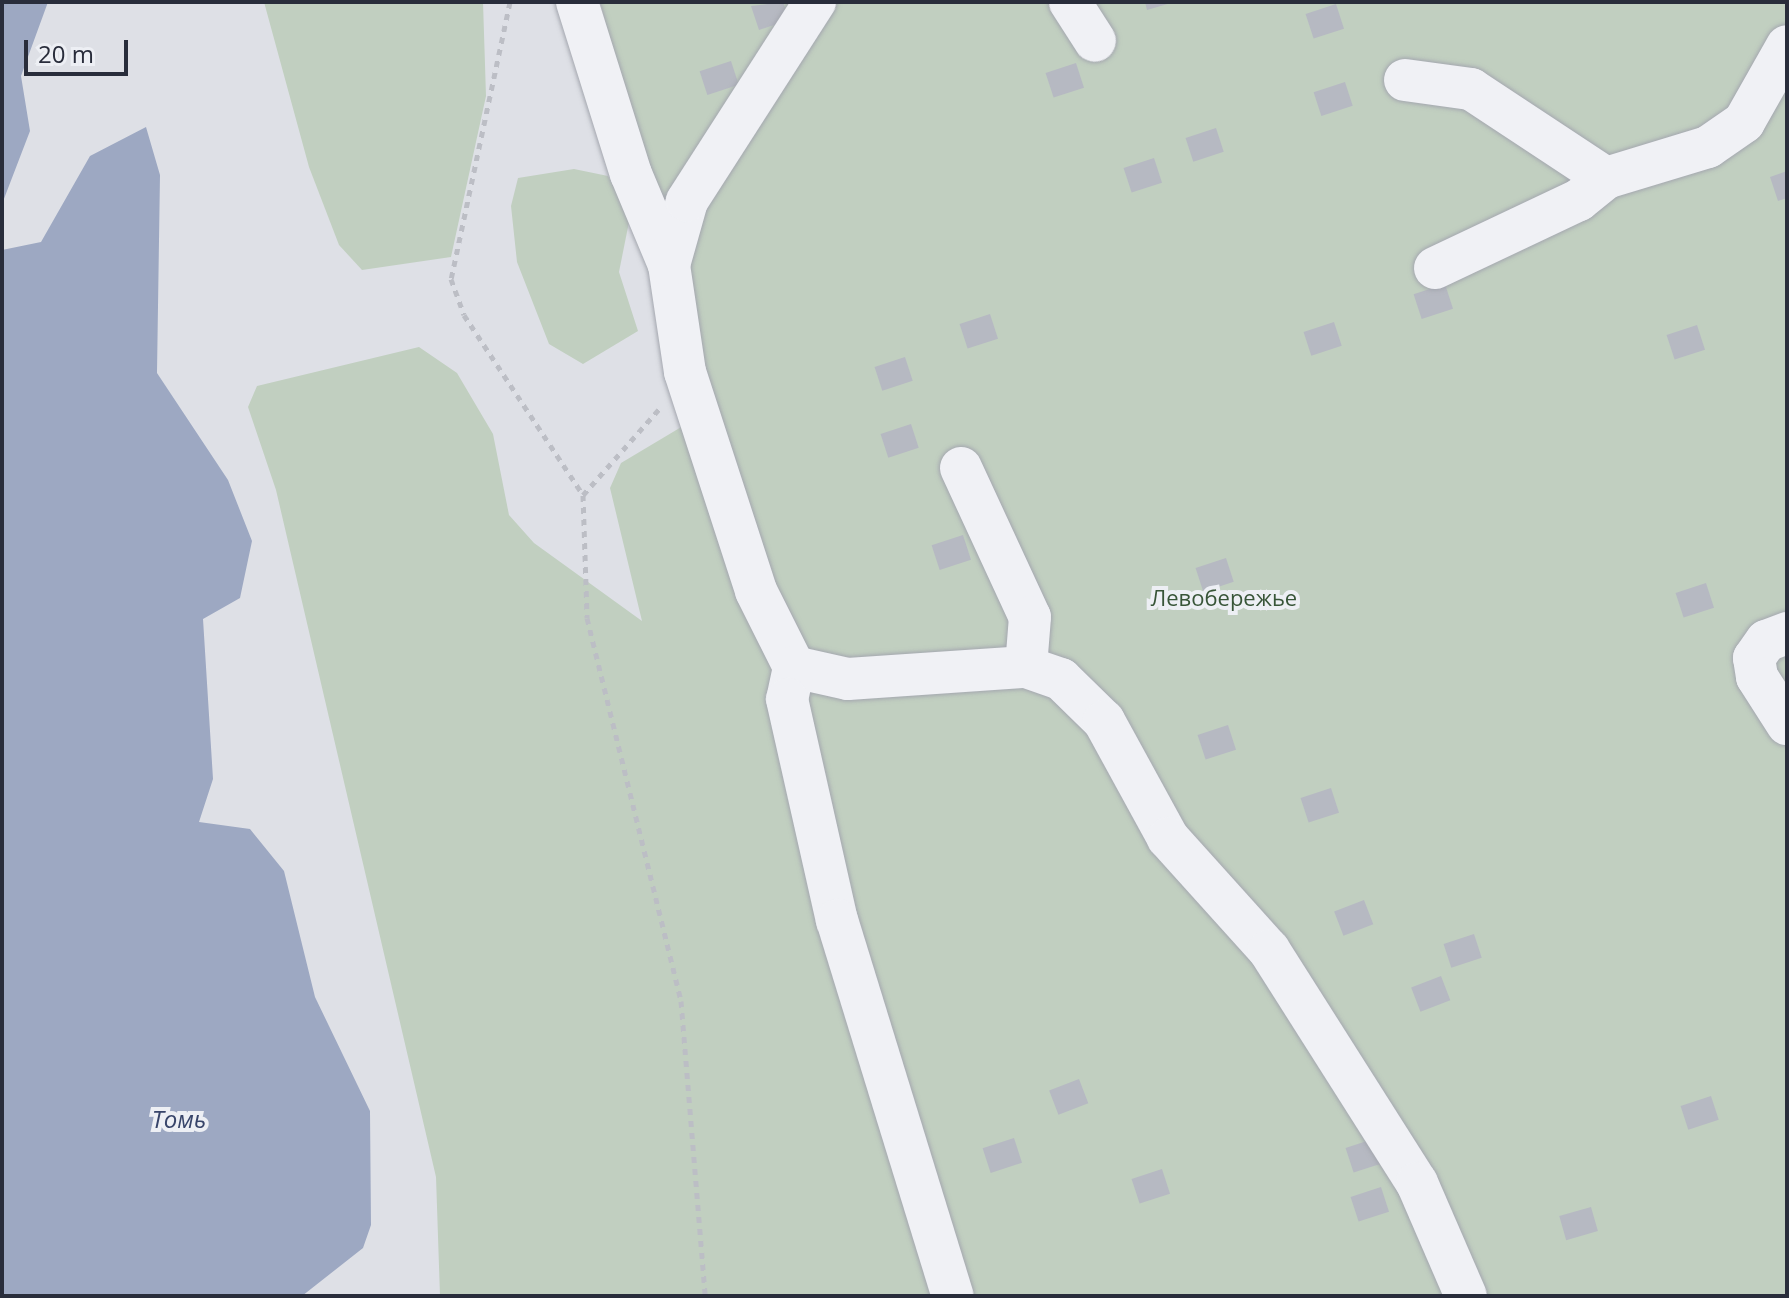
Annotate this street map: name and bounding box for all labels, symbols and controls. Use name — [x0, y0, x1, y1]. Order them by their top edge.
scale bar — [28, 24, 132, 74]
text: 20 m — [38, 37, 94, 70]
park label: Левобережье — [1151, 585, 1297, 611]
water label: Томь — [152, 1105, 206, 1133]

